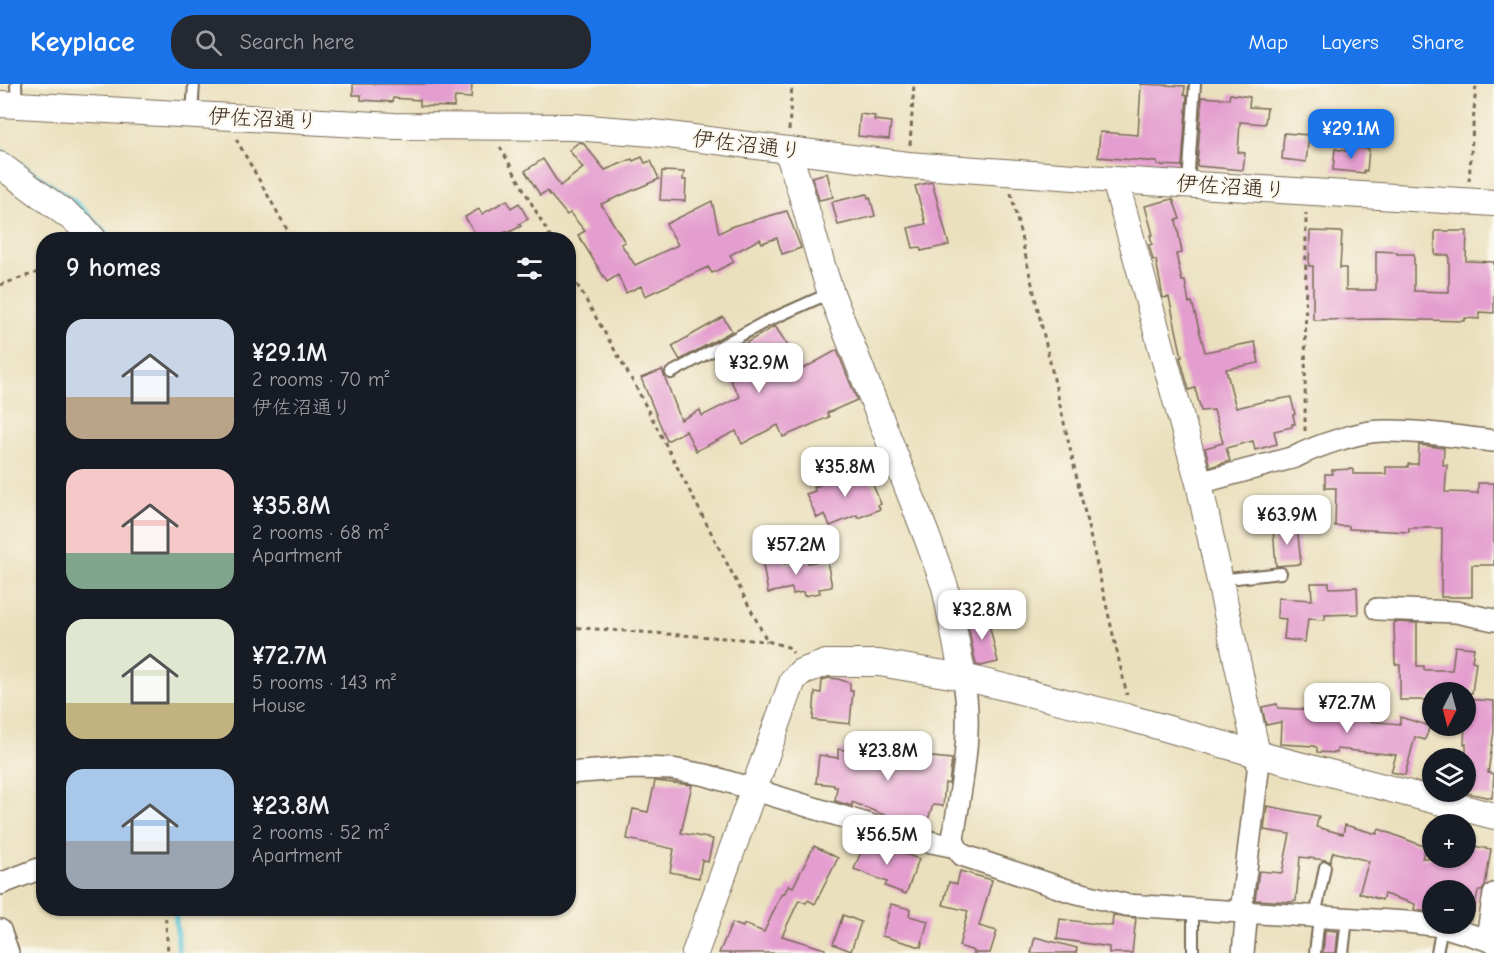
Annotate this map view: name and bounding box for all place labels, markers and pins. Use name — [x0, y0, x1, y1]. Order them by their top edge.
pin: ¥29.1M — [1302, 109, 1400, 160]
pin: ¥32.9M — [710, 343, 808, 394]
pin: ¥35.8M — [796, 447, 894, 498]
pin: ¥63.9M — [1238, 495, 1336, 546]
pin: ¥57.2M — [747, 525, 845, 576]
pin: ¥32.8M — [933, 590, 1031, 641]
pin: ¥72.7M — [1298, 683, 1396, 734]
pin: ¥23.8M — [839, 731, 937, 782]
pin: ¥56.5M — [838, 815, 936, 866]

